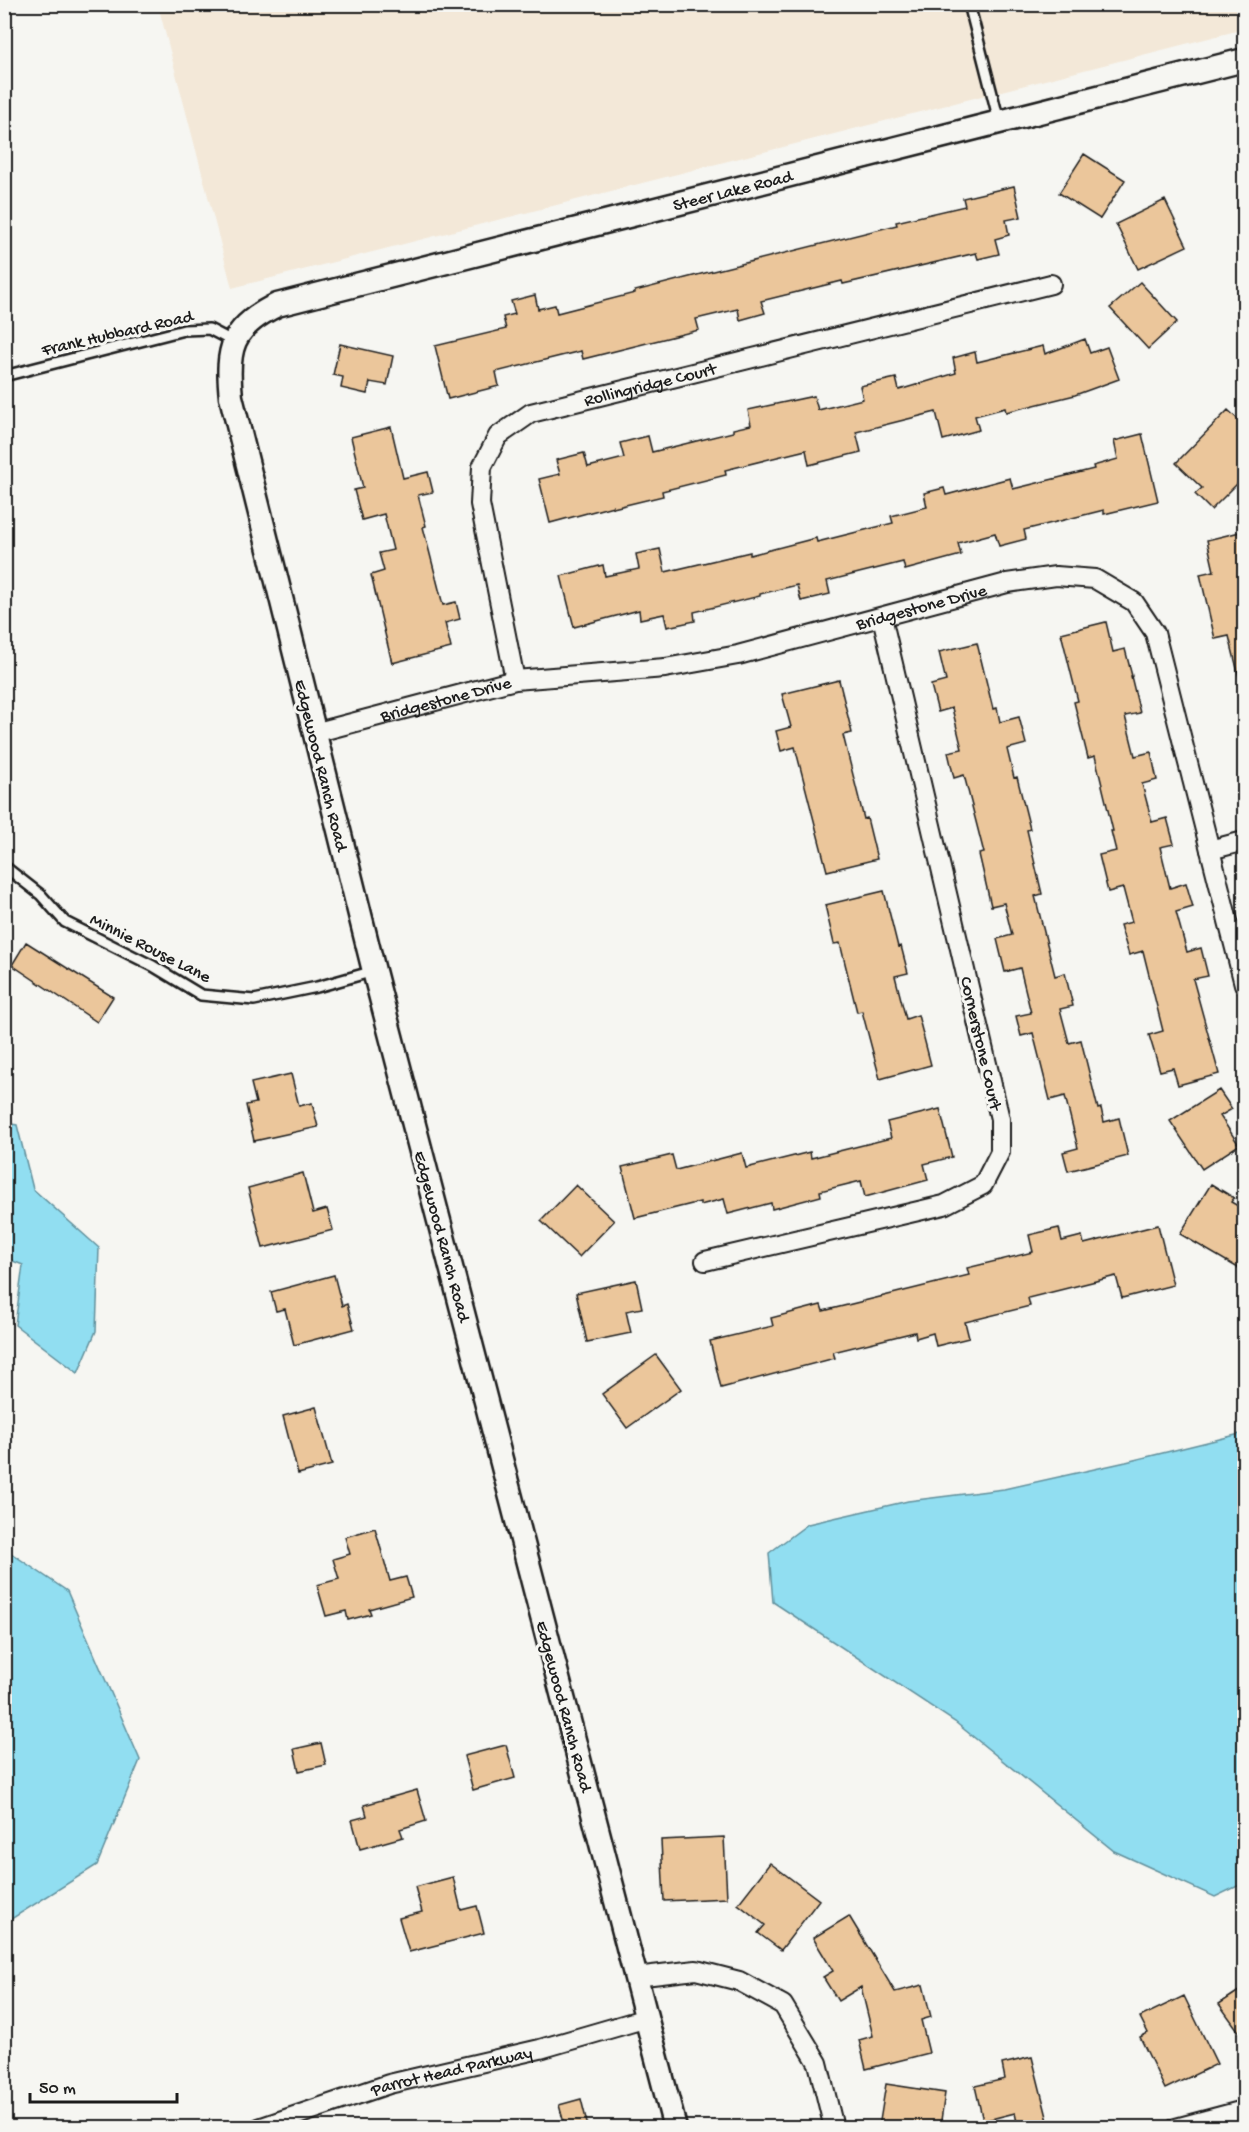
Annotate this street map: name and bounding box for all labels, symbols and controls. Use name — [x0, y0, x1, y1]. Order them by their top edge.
street label: Steer Lake Road — [671, 166, 796, 217]
street label: Frank Hubbard Road — [39, 306, 197, 362]
street label: Rollingridge Court — [582, 359, 720, 412]
street label: Bridgestone Drive — [853, 581, 990, 636]
street label: Bridgestone Drive — [378, 673, 514, 728]
street label: Edgewood Ranch Road — [288, 678, 351, 855]
street label: Minnie Rouse Lane — [86, 910, 214, 989]
street label: Cornerstone Court — [954, 975, 1006, 1114]
street label: Edgewood Ranch Road — [408, 1149, 474, 1326]
street label: Edgewood Ranch Road — [530, 1619, 596, 1796]
street label: Parrot Head Parkway — [368, 2043, 535, 2103]
scale bar — [30, 2066, 177, 2104]
text: 50 m — [39, 2079, 76, 2100]

